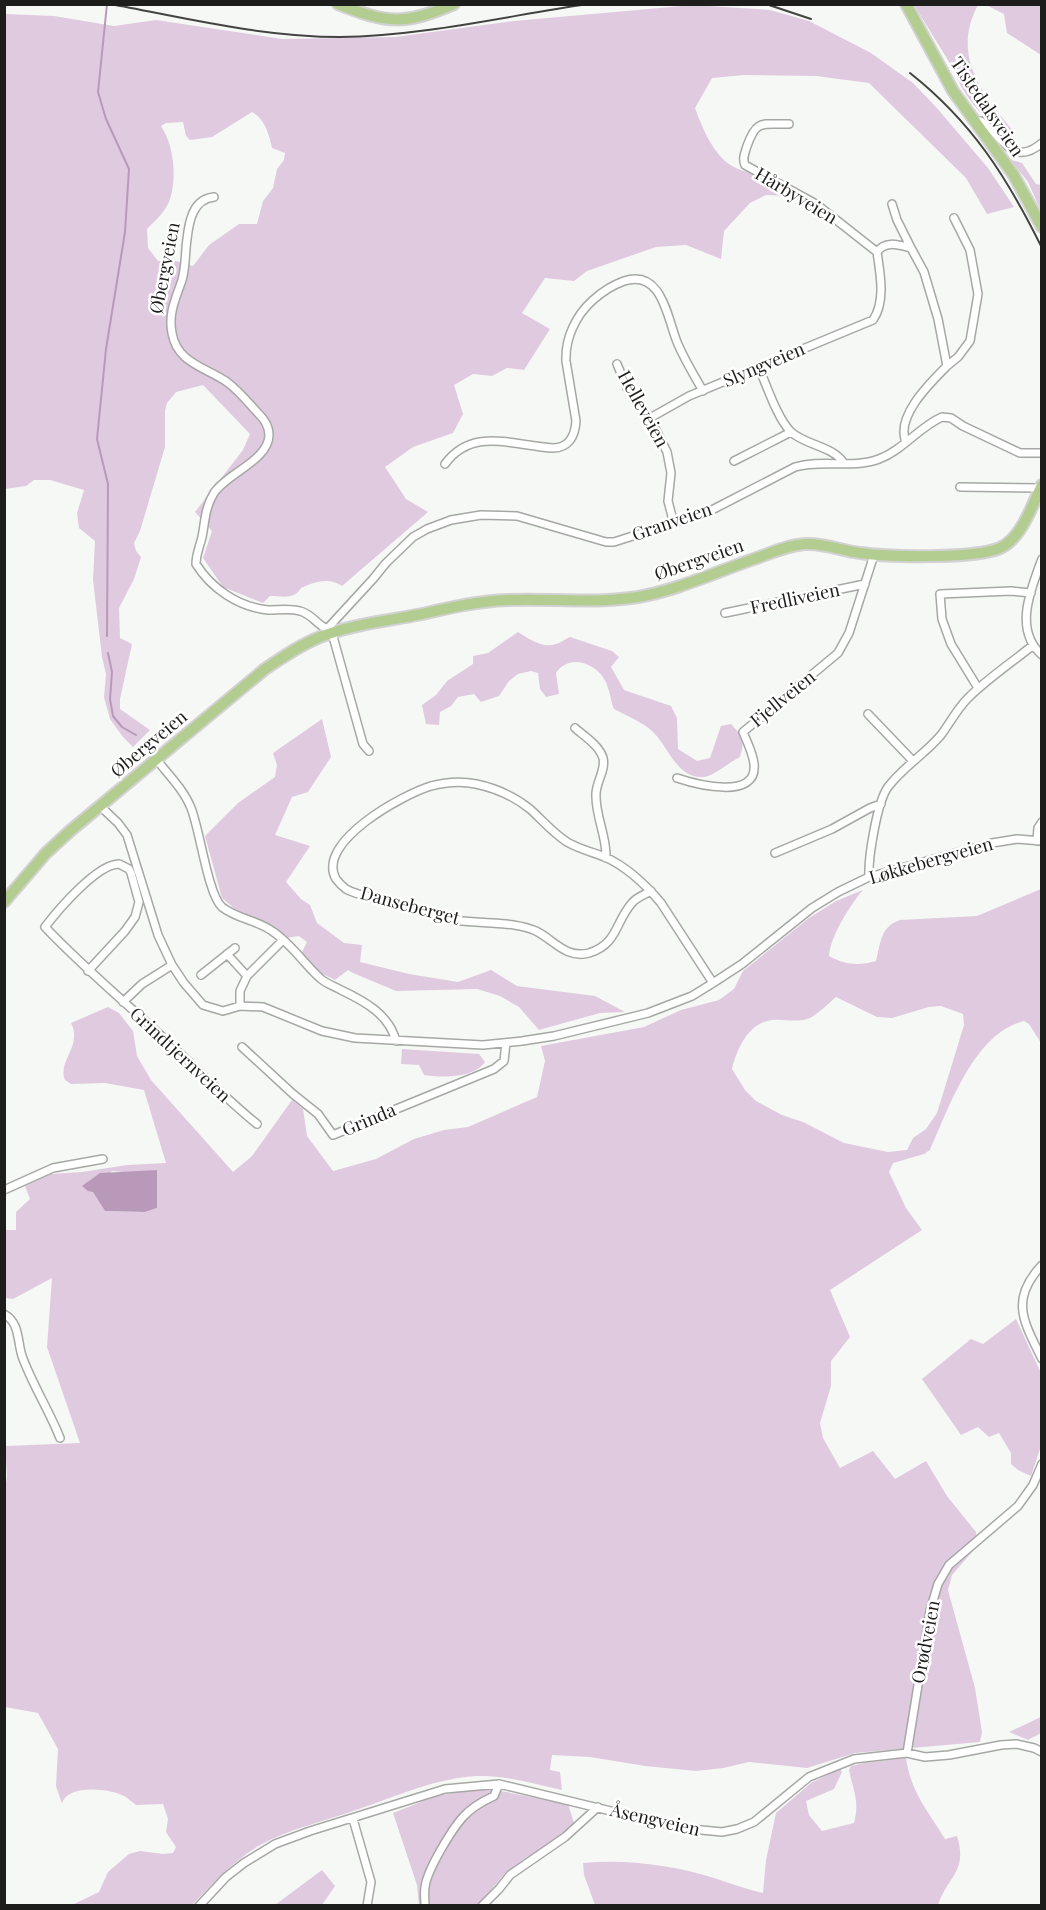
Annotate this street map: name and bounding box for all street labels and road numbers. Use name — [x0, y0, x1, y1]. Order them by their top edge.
street label: Tistedalsveien — [946, 52, 1030, 161]
street label: Hårbyveien — [751, 161, 842, 229]
street label: Øbergveien — [143, 220, 185, 316]
street label: Slyngveien — [719, 336, 808, 392]
street label: Helleveien — [613, 366, 675, 451]
street label: Granveien — [628, 496, 715, 546]
street label: Øbergveien — [651, 533, 747, 586]
street label: Fredliveien — [748, 577, 842, 619]
street label: Fjellveien — [745, 664, 820, 732]
street label: Øbergveien — [105, 704, 192, 782]
street label: Løkkebergveien — [866, 831, 996, 889]
street label: Danseberget — [358, 880, 463, 930]
street label: Grindtjernveien — [125, 1001, 236, 1107]
street label: Grinda — [338, 1097, 399, 1141]
street label: Orødveien — [905, 1598, 945, 1685]
street label: Åsengveien — [607, 1797, 703, 1841]

